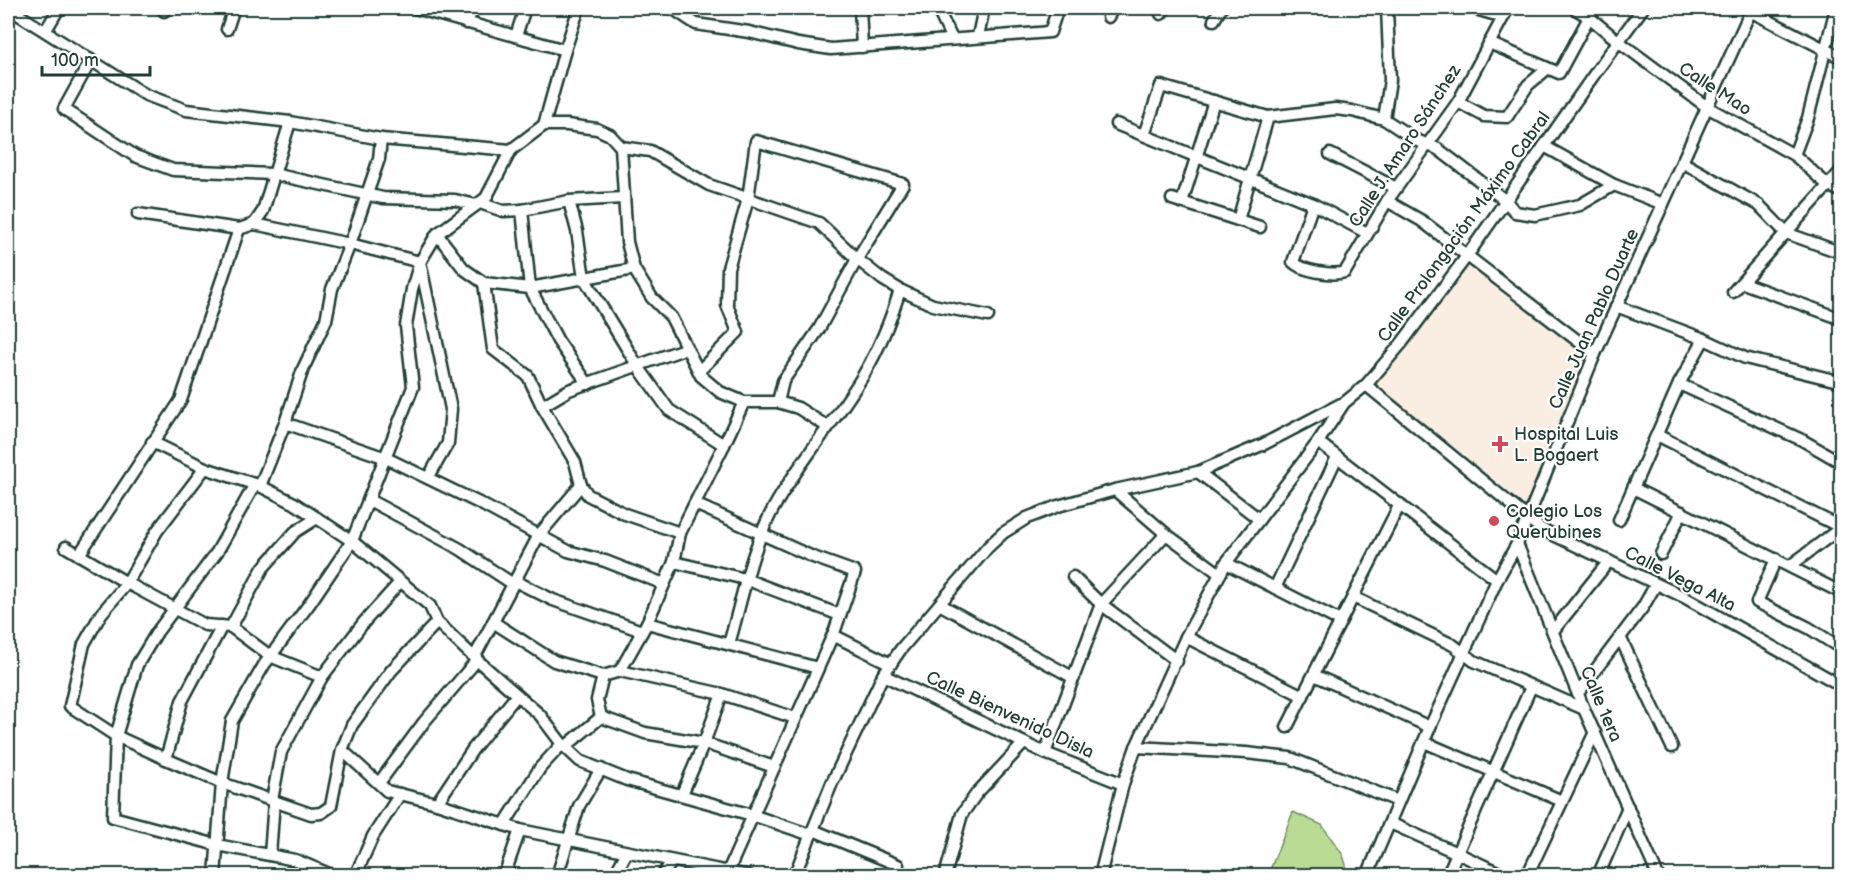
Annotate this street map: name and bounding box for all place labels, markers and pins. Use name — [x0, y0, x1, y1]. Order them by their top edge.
place label: Hospital Luis L. Bogaert — [1514, 424, 1619, 466]
marker: Hospital Luis L. Bogaert — [1491, 435, 1509, 453]
place label: Colegio Los Querubines — [1506, 501, 1602, 543]
marker: Colegio Los Querubines — [1487, 514, 1501, 528]

